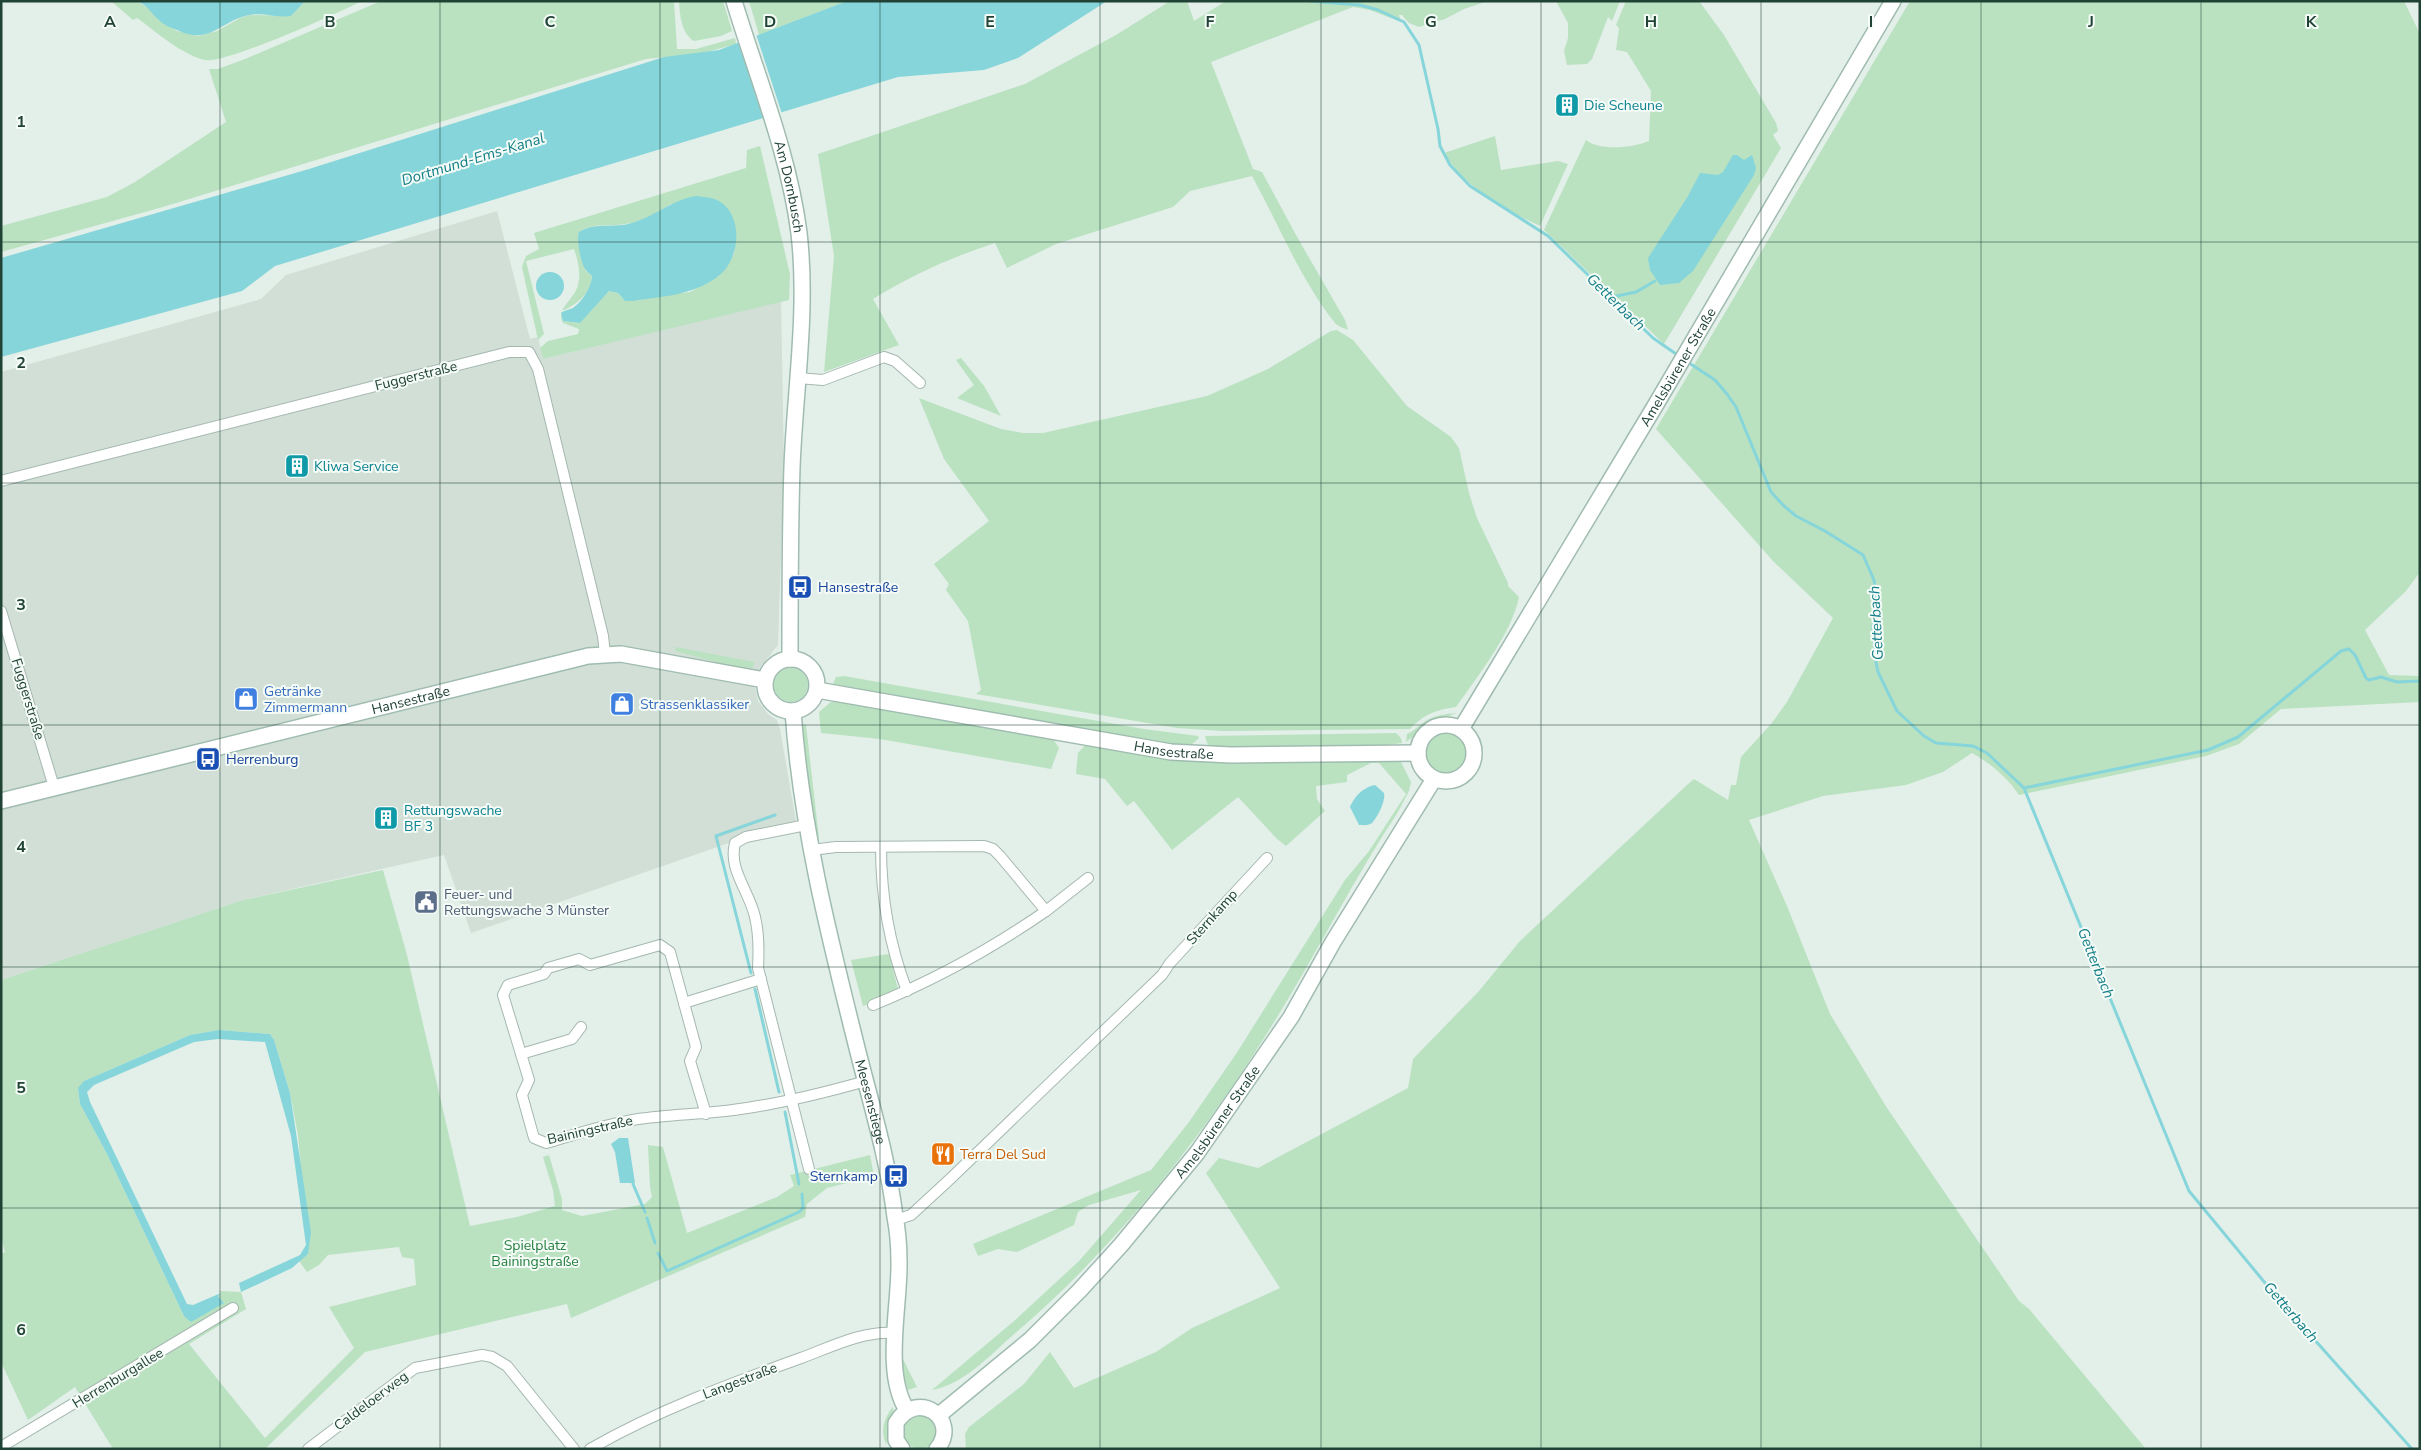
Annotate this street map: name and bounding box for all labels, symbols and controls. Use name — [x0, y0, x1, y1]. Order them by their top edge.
text: A — [104, 11, 116, 33]
text: B — [324, 11, 336, 33]
text: C — [545, 11, 556, 33]
text: D — [764, 11, 776, 33]
text: E — [985, 11, 995, 33]
text: F — [1206, 11, 1215, 33]
text: G — [1425, 11, 1437, 33]
text: H — [1645, 11, 1657, 33]
text: I — [1869, 11, 1873, 33]
text: J — [2087, 11, 2094, 33]
text: K — [2306, 11, 2318, 33]
building icon: Die Scheune — [1554, 92, 1580, 118]
place label: Die Scheune — [1584, 96, 1662, 115]
text: 1 — [16, 111, 26, 133]
water label: Dortmund-Ems-Kanal — [399, 128, 547, 190]
street label: Am Dornbusch — [770, 138, 808, 234]
water label: Getterbach — [1582, 269, 1650, 335]
street label: Amelsbürener Straße — [1635, 304, 1720, 430]
text: 2 — [16, 352, 26, 374]
street label: Fuggerstraße — [373, 357, 459, 395]
building icon: Kliwa Service — [284, 453, 310, 479]
place label: Kliwa Service — [314, 457, 399, 476]
bus stop icon: Hansestraße — [787, 574, 813, 600]
place label: Hansestraße — [818, 578, 898, 597]
water label: Getterbach — [1864, 585, 1888, 661]
text: 3 — [16, 594, 26, 616]
street label: Fuggerstraße — [7, 656, 49, 742]
street label: Hansestraße — [369, 681, 452, 719]
place label: Getränke Zimmermann — [264, 682, 347, 717]
shop icon: Getränke Zimmermann — [233, 686, 259, 712]
shop icon: Strassenklassiker — [609, 691, 635, 717]
place label: Strassenklassiker — [640, 695, 749, 714]
street label: Hansestraße — [1132, 736, 1214, 764]
bus stop icon: Herrenburg — [195, 746, 221, 772]
place label: Herrenburg — [226, 750, 299, 769]
place label: Rettungswache BF 3 — [404, 801, 502, 836]
building icon: Rettungswache BF 3 — [373, 805, 399, 831]
text: 4 — [16, 836, 26, 858]
place label: Feuer- und Rettungswache 3 Münster — [444, 885, 609, 920]
street label: Sternkamp — [1182, 885, 1242, 949]
public building icon: Feuer- und Rettungswache 3 Münster — [413, 889, 439, 915]
water label: Getterbach — [2073, 925, 2119, 1001]
street label: Meesenstiege — [851, 1057, 891, 1146]
street label: Amelsbürener Straße — [1170, 1062, 1264, 1182]
text: 5 — [16, 1077, 26, 1099]
street label: Bainingstraße — [545, 1111, 635, 1149]
restaurant icon: Terra Del Sud — [930, 1141, 956, 1167]
place label: Terra Del Sud — [960, 1145, 1046, 1164]
bus stop icon: Sternkamp — [883, 1163, 909, 1189]
place label: Sternkamp — [810, 1167, 878, 1186]
park label: Spielplatz Bainingstraße — [491, 1236, 579, 1271]
water label: Getterbach — [2259, 1277, 2323, 1347]
text: 6 — [16, 1319, 26, 1341]
street label: Herrenburgallee — [69, 1343, 167, 1413]
street label: Langestraße — [700, 1358, 780, 1404]
street label: Caldeloerweg — [330, 1367, 412, 1435]

